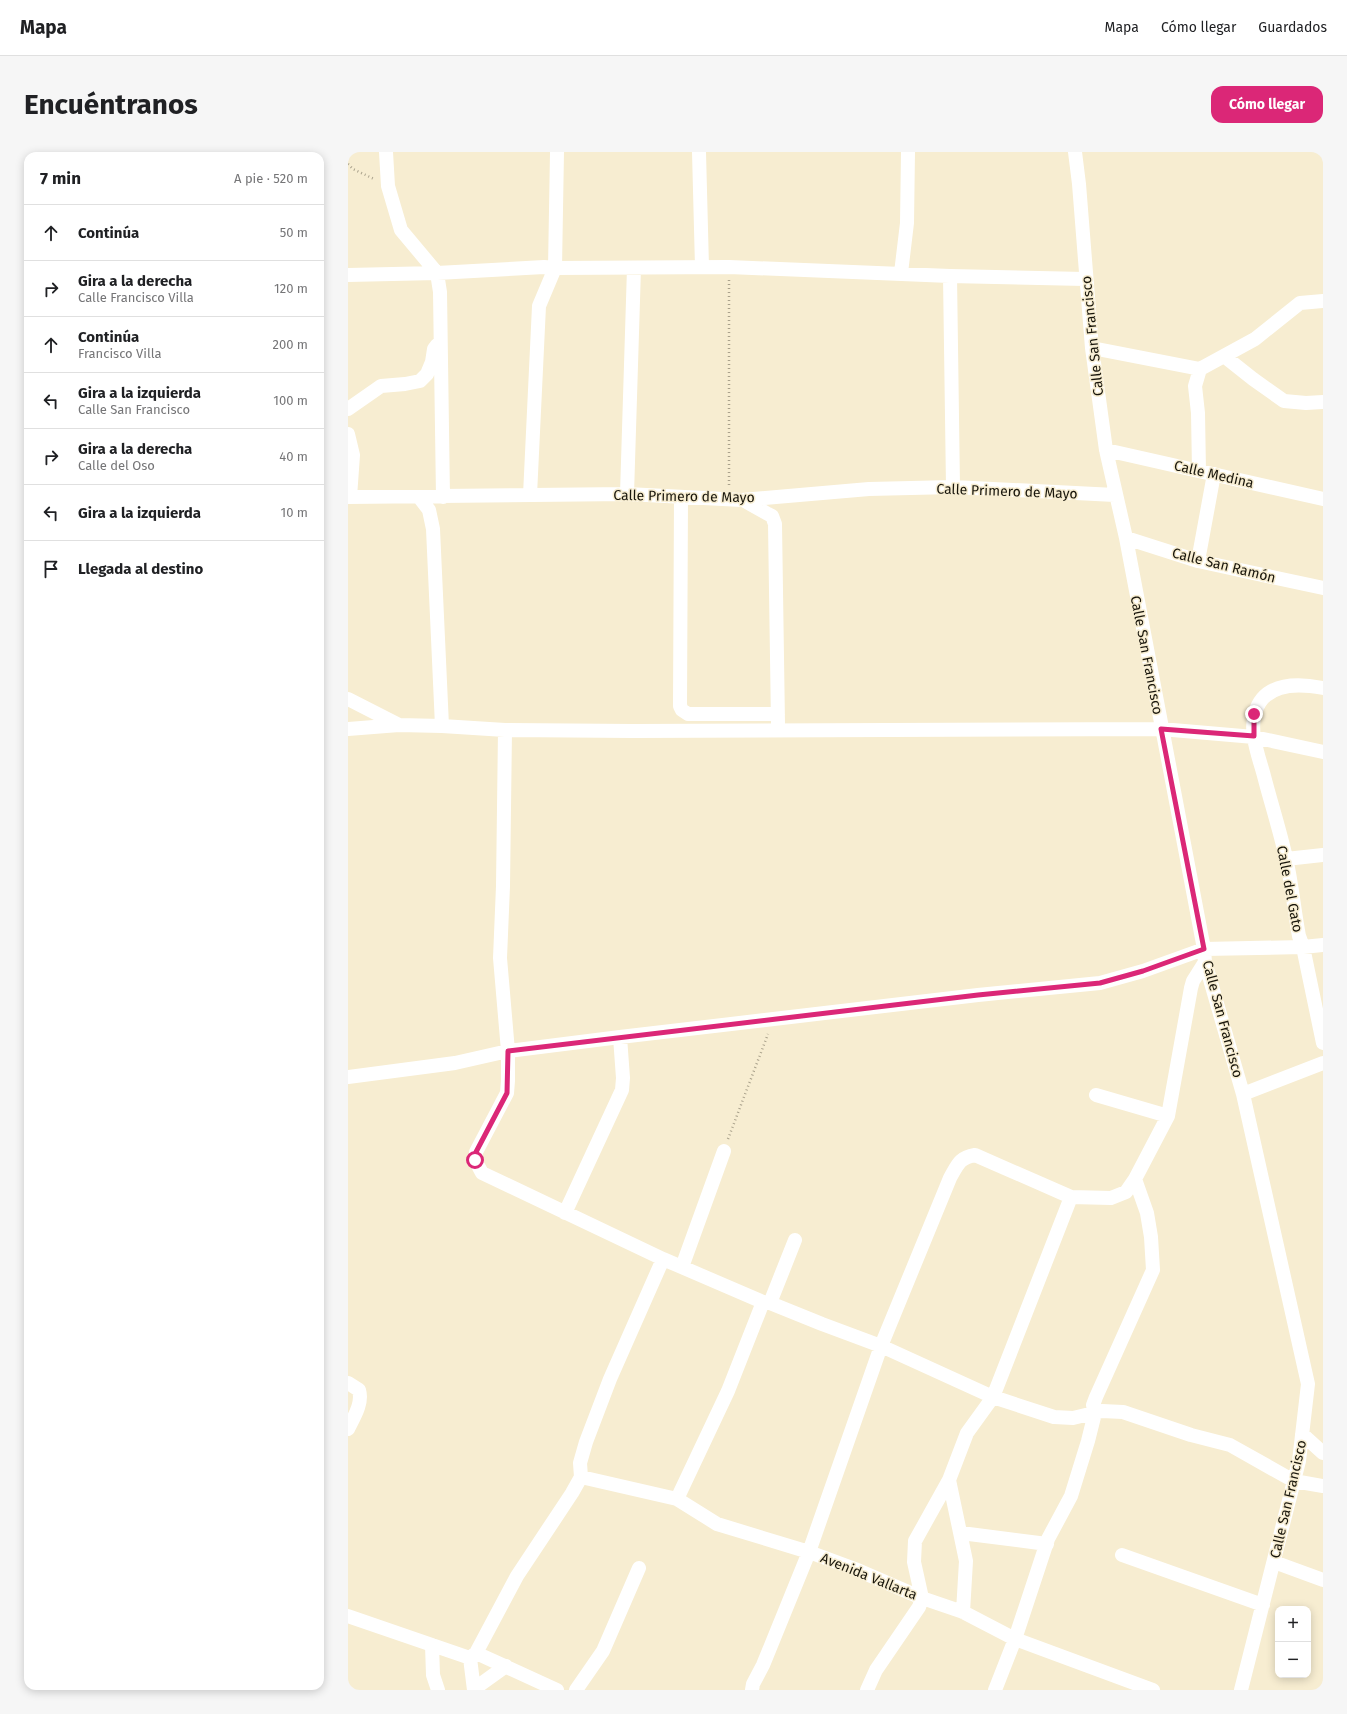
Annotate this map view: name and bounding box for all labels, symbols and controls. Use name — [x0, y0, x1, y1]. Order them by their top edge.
text: Mapa — [20, 16, 67, 39]
text: Mapa — [1105, 19, 1139, 36]
text: Cómo llegar — [1161, 19, 1236, 36]
text: Guardados — [1258, 19, 1327, 36]
button: Cómo llegar — [1211, 86, 1323, 123]
text: Encuéntranos — [24, 88, 198, 121]
text: 7 min — [40, 168, 81, 189]
text: A pie · 520 m — [234, 171, 308, 186]
icon: ahead — [40, 222, 62, 244]
text: Continúa — [78, 224, 139, 242]
text: 50 m — [280, 225, 308, 240]
text: Gira a la derecha — [78, 272, 192, 290]
street label: Calle San Francisco — [1078, 275, 1107, 397]
icon: right — [40, 278, 62, 300]
text: 120 m — [274, 281, 308, 296]
text: Calle Francisco Villa — [78, 290, 194, 305]
text: Continúa — [78, 328, 139, 346]
icon: ahead — [40, 334, 62, 356]
text: 200 m — [272, 337, 308, 352]
text: Francisco Villa — [78, 346, 162, 361]
text: Gira a la izquierda — [78, 384, 201, 402]
icon: left — [40, 390, 62, 412]
text: 100 m — [273, 393, 308, 408]
text: Calle San Francisco — [78, 402, 190, 417]
text: Gira a la derecha — [78, 440, 192, 458]
icon: right — [40, 446, 62, 468]
text: 40 m — [279, 449, 308, 464]
street label: Calle Medina — [1172, 457, 1255, 492]
text: Calle del Oso — [78, 458, 155, 473]
street label: Calle Primero de Mayo — [936, 481, 1078, 502]
street label: Calle Primero de Mayo — [613, 487, 755, 506]
icon: left — [40, 502, 62, 524]
text: Gira a la izquierda — [78, 504, 201, 522]
text: 10 m — [281, 505, 308, 520]
street label: Calle San Ramón — [1170, 544, 1277, 587]
icon: arrive — [40, 558, 62, 580]
text: Llegada al destino — [78, 560, 203, 578]
street label: Calle San Francisco — [1127, 594, 1166, 716]
route end — [1245, 705, 1263, 723]
street label: Calle del Gato — [1273, 844, 1306, 934]
street label: Calle San Francisco — [1199, 959, 1246, 1080]
route start — [466, 1151, 484, 1169]
street label: Calle San Francisco — [1267, 1438, 1310, 1560]
street label: Avenida Vallarta — [818, 1549, 920, 1604]
map controls — [1275, 1606, 1311, 1678]
button: + — [1275, 1606, 1311, 1642]
button: − — [1275, 1642, 1311, 1678]

